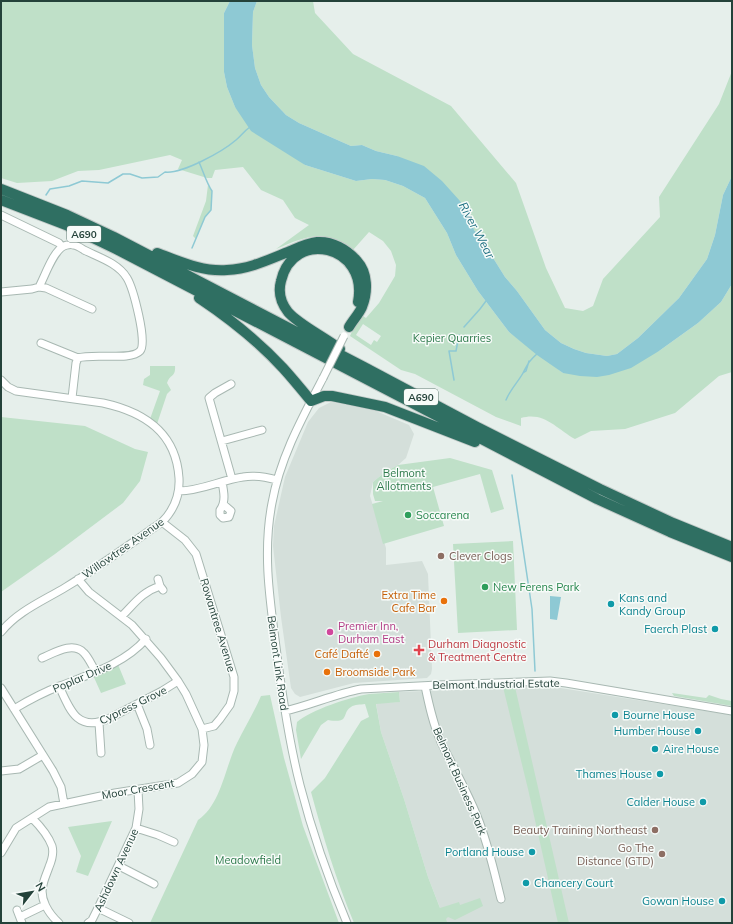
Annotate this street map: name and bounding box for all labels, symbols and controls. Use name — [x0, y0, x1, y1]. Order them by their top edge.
water label: River Wear — [456, 199, 499, 262]
road number: A690 — [67, 226, 101, 242]
park label: Kepier Quarries — [413, 331, 491, 345]
road number: A690 — [404, 389, 438, 405]
park label: Belmont Allotments — [377, 466, 431, 493]
place label: Soccarena — [416, 508, 469, 522]
marker: Soccarena — [403, 510, 413, 520]
street label: Willowtree Avenue — [79, 514, 167, 582]
place label: Clever Clogs — [449, 549, 512, 563]
marker: Clever Clogs — [436, 551, 446, 561]
street label: Rowantree Avenue — [197, 577, 239, 673]
place label: New Ferens Park — [493, 580, 580, 594]
marker: New Ferens Park — [480, 582, 490, 592]
place label: Extra Time Cafe Bar — [381, 588, 436, 615]
place label: Kans and Kandy Group — [619, 591, 686, 618]
marker: Extra Time Cafe Bar — [439, 596, 449, 606]
marker: Kans and Kandy Group — [606, 599, 616, 609]
street label: Belmont Link Road — [264, 615, 292, 711]
place label: Premier Inn, Durham East — [338, 619, 405, 646]
place label: Faerch Plast — [644, 622, 707, 636]
marker: Faerch Plast — [710, 624, 720, 634]
marker: Premier Inn, Durham East — [325, 627, 335, 637]
place label: Durham Diagnostic & Treatment Centre — [428, 637, 527, 664]
marker: Durham Diagnostic & Treatment Centre — [413, 644, 425, 656]
place label: Café Dafté — [315, 647, 369, 661]
marker: Café Dafté — [372, 649, 382, 659]
street label: Poplar Drive — [51, 658, 113, 696]
place label: Broomside Park — [335, 665, 416, 679]
marker: Broomside Park — [322, 667, 332, 677]
street label: Belmont Industrial Estate — [432, 676, 560, 692]
street label: Cypress Grove — [97, 683, 169, 727]
place label: Bourne House — [623, 708, 695, 722]
marker: Bourne House — [610, 710, 620, 720]
place label: Humber House — [614, 724, 690, 738]
street label: Belmont Business Park — [430, 725, 490, 837]
marker: Humber House — [693, 726, 703, 736]
place label: Aire House — [663, 742, 719, 756]
marker: Aire House — [650, 744, 660, 754]
place label: Thames House — [576, 767, 652, 781]
marker: Thames House — [655, 769, 665, 779]
street label: Moor Crescent — [101, 776, 175, 802]
place label: Calder House — [626, 795, 695, 809]
marker: Calder House — [698, 797, 708, 807]
place label: Beauty Training Northeast — [513, 823, 647, 837]
marker: Beauty Training Northeast — [650, 825, 660, 835]
street label: Ashdown Avenue — [91, 826, 141, 914]
place label: Go The Distance (GTD) — [577, 841, 654, 868]
place label: Portland House — [445, 845, 524, 859]
marker: Portland House — [527, 847, 537, 857]
marker: Go The Distance (GTD) — [657, 849, 667, 859]
park label: Meadowfield — [215, 853, 281, 867]
north arrow — [12, 872, 52, 912]
place label: Chancery Court — [534, 876, 613, 890]
marker: Chancery Court — [521, 878, 531, 888]
text: N — [32, 880, 49, 894]
place label: Gowan House — [642, 894, 714, 908]
marker: Gowan House — [717, 896, 727, 906]

